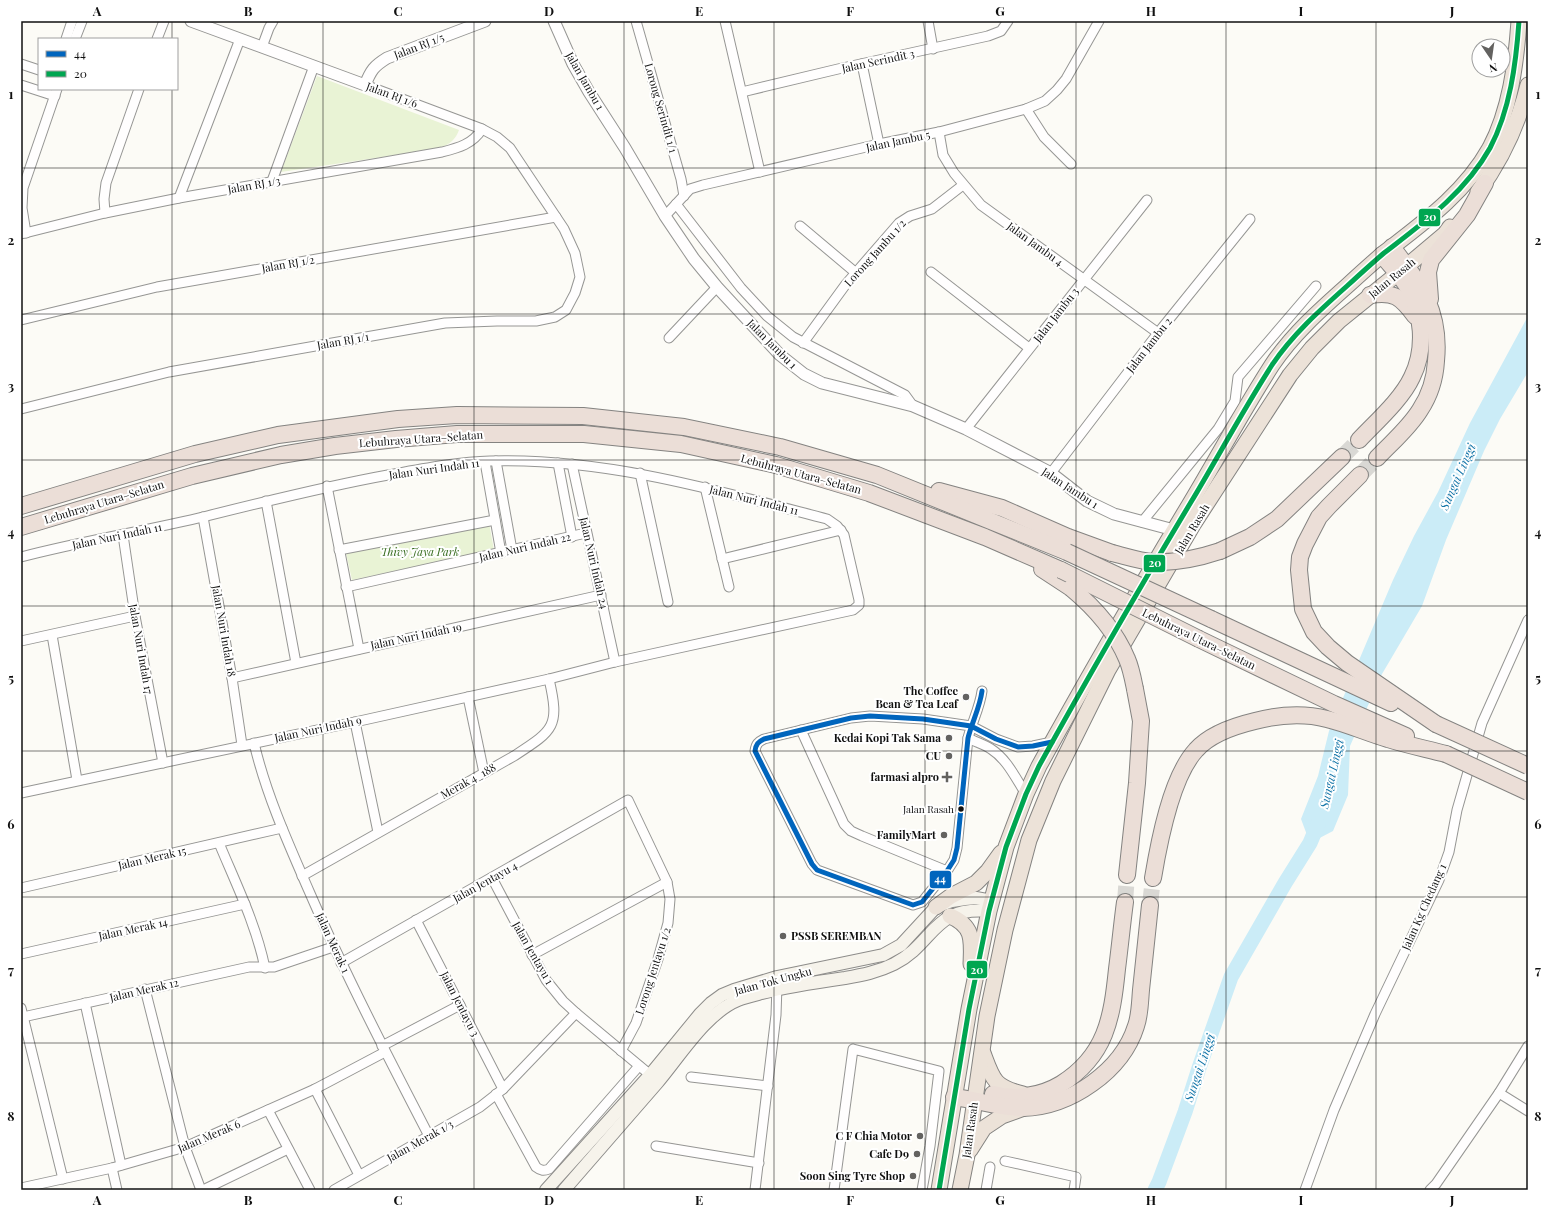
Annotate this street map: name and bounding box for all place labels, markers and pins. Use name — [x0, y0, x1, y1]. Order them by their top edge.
place label: The Coffee Bean & Tea Leaf — [875, 683, 959, 711]
marker: The Coffee Bean & Tea Leaf — [961, 692, 971, 702]
place label: Kedai Kopi Tak Sama — [834, 730, 941, 745]
marker: Kedai Kopi Tak Sama — [944, 733, 954, 743]
place label: CU — [926, 748, 941, 763]
marker: CU — [944, 751, 954, 761]
place label: farmasi alpro — [871, 769, 939, 784]
marker: farmasi alpro — [942, 772, 952, 782]
place label: Jalan Rasah — [902, 802, 954, 816]
marker: Jalan Rasah — [956, 804, 966, 814]
place label: FamilyMart — [877, 827, 936, 842]
marker: FamilyMart — [939, 830, 949, 840]
place label: PSSB SEREMBAN — [791, 928, 881, 943]
marker: PSSB SEREMBAN — [778, 931, 788, 941]
place label: C F Chia Motor — [835, 1128, 913, 1143]
marker: C F Chia Motor — [915, 1131, 925, 1141]
place label: Cafe D9 — [869, 1146, 909, 1161]
marker: Cafe D9 — [912, 1149, 922, 1159]
place label: Soon Sing Tyre Shop — [800, 1168, 905, 1183]
marker: Soon Sing Tyre Shop — [908, 1171, 918, 1181]

